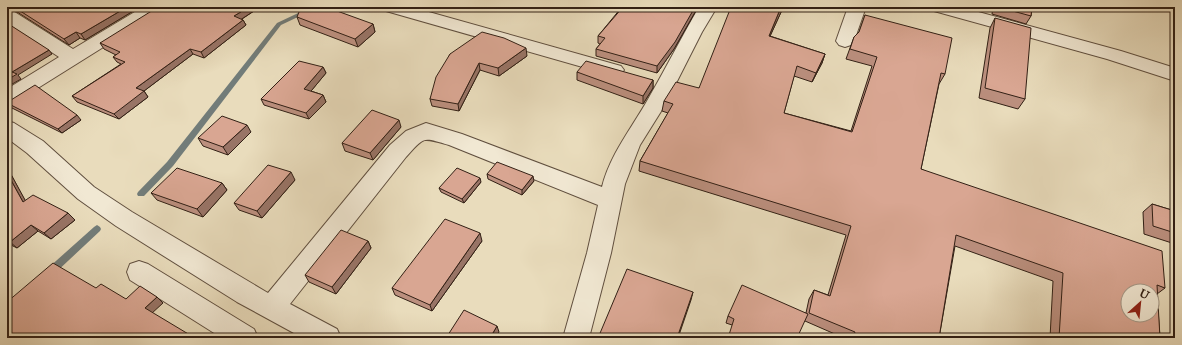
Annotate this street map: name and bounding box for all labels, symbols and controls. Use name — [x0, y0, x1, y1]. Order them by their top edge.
north arrow — [1120, 283, 1160, 323]
text: U — [1137, 287, 1152, 303]

